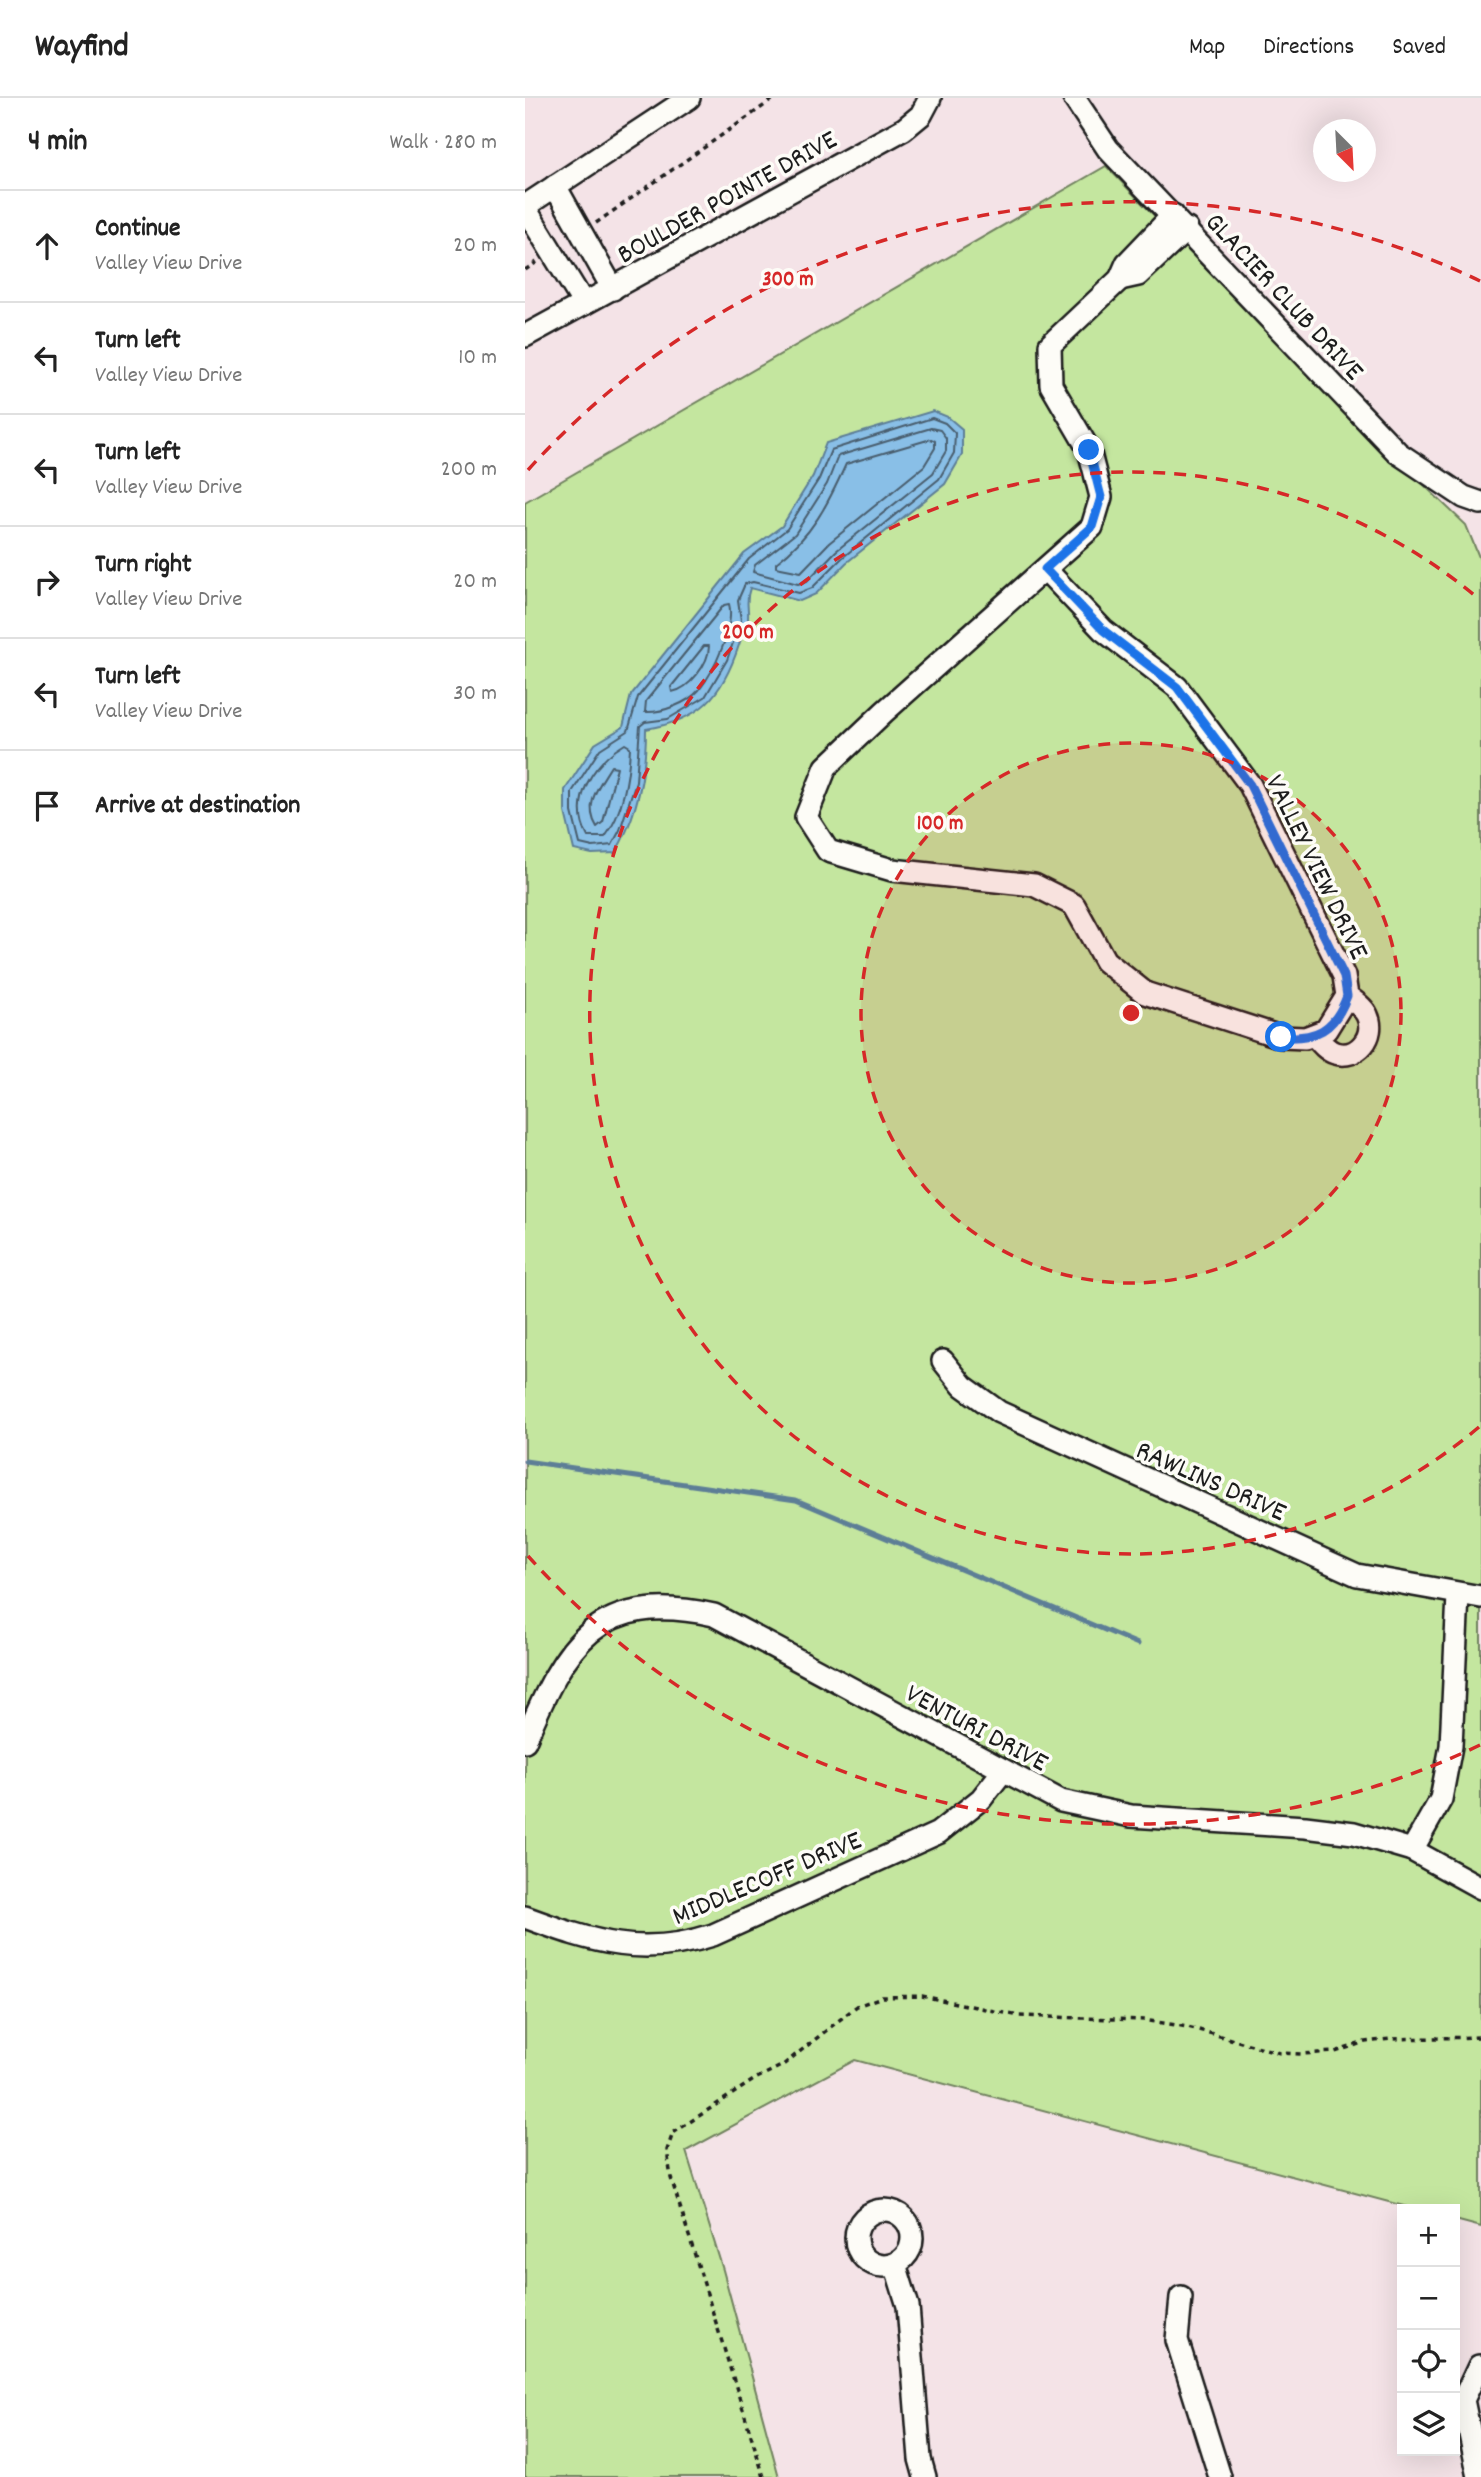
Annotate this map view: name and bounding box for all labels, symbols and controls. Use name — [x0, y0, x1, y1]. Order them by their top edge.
text: Wayfind — [35, 25, 129, 72]
text: Map — [1189, 31, 1225, 65]
text: Directions — [1263, 31, 1354, 65]
text: Saved — [1392, 31, 1446, 65]
north arrow — [1313, 119, 1376, 182]
text: 4 min — [28, 122, 87, 165]
street label: BOULDER POINTE DRIVE — [611, 122, 846, 277]
text: Walk · 280 m — [389, 127, 497, 160]
street label: GLACIER CLUB DRIVE — [1194, 205, 1371, 392]
text: Continue — [95, 211, 180, 248]
icon: ahead — [28, 227, 66, 265]
text: 20 m — [453, 230, 497, 263]
text: Valley View Drive — [95, 248, 242, 281]
text: 300 m — [762, 266, 814, 296]
text: Turn left — [95, 323, 181, 360]
icon: left — [28, 339, 66, 377]
text: 10 m — [458, 342, 497, 375]
text: Valley View Drive — [95, 360, 242, 393]
route end — [1073, 434, 1104, 465]
text: Turn left — [95, 435, 181, 472]
icon: left — [28, 451, 66, 489]
text: 200 m — [441, 454, 497, 487]
text: Valley View Drive — [95, 472, 242, 505]
text: Turn right — [95, 547, 192, 584]
icon: right — [28, 563, 66, 601]
text: 20 m — [453, 566, 497, 599]
text: Valley View Drive — [95, 584, 242, 617]
text: 200 m — [722, 619, 774, 649]
text: Turn left — [95, 659, 181, 696]
icon: left — [28, 675, 66, 713]
text: 30 m — [453, 678, 497, 711]
text: Valley View Drive — [95, 696, 242, 729]
street label: VALLEY VIEW DRIVE — [1252, 769, 1377, 968]
icon: arrive — [28, 787, 66, 825]
text: Arrive at destination — [95, 788, 300, 825]
text: 100 m — [917, 810, 963, 840]
centre of rings — [1119, 1001, 1143, 1025]
route start — [1265, 1021, 1296, 1052]
street label: RAWLINS DRIVE — [1128, 1433, 1292, 1535]
street label: VENTURI DRIVE — [897, 1676, 1054, 1785]
street label: MIDDLECOFF DRIVE — [667, 1823, 869, 1939]
map controls — [1397, 2204, 1460, 2456]
button: + — [1397, 2204, 1460, 2267]
button: − — [1397, 2267, 1460, 2330]
button: locate — [1397, 2330, 1460, 2393]
button: layers — [1397, 2393, 1460, 2456]

